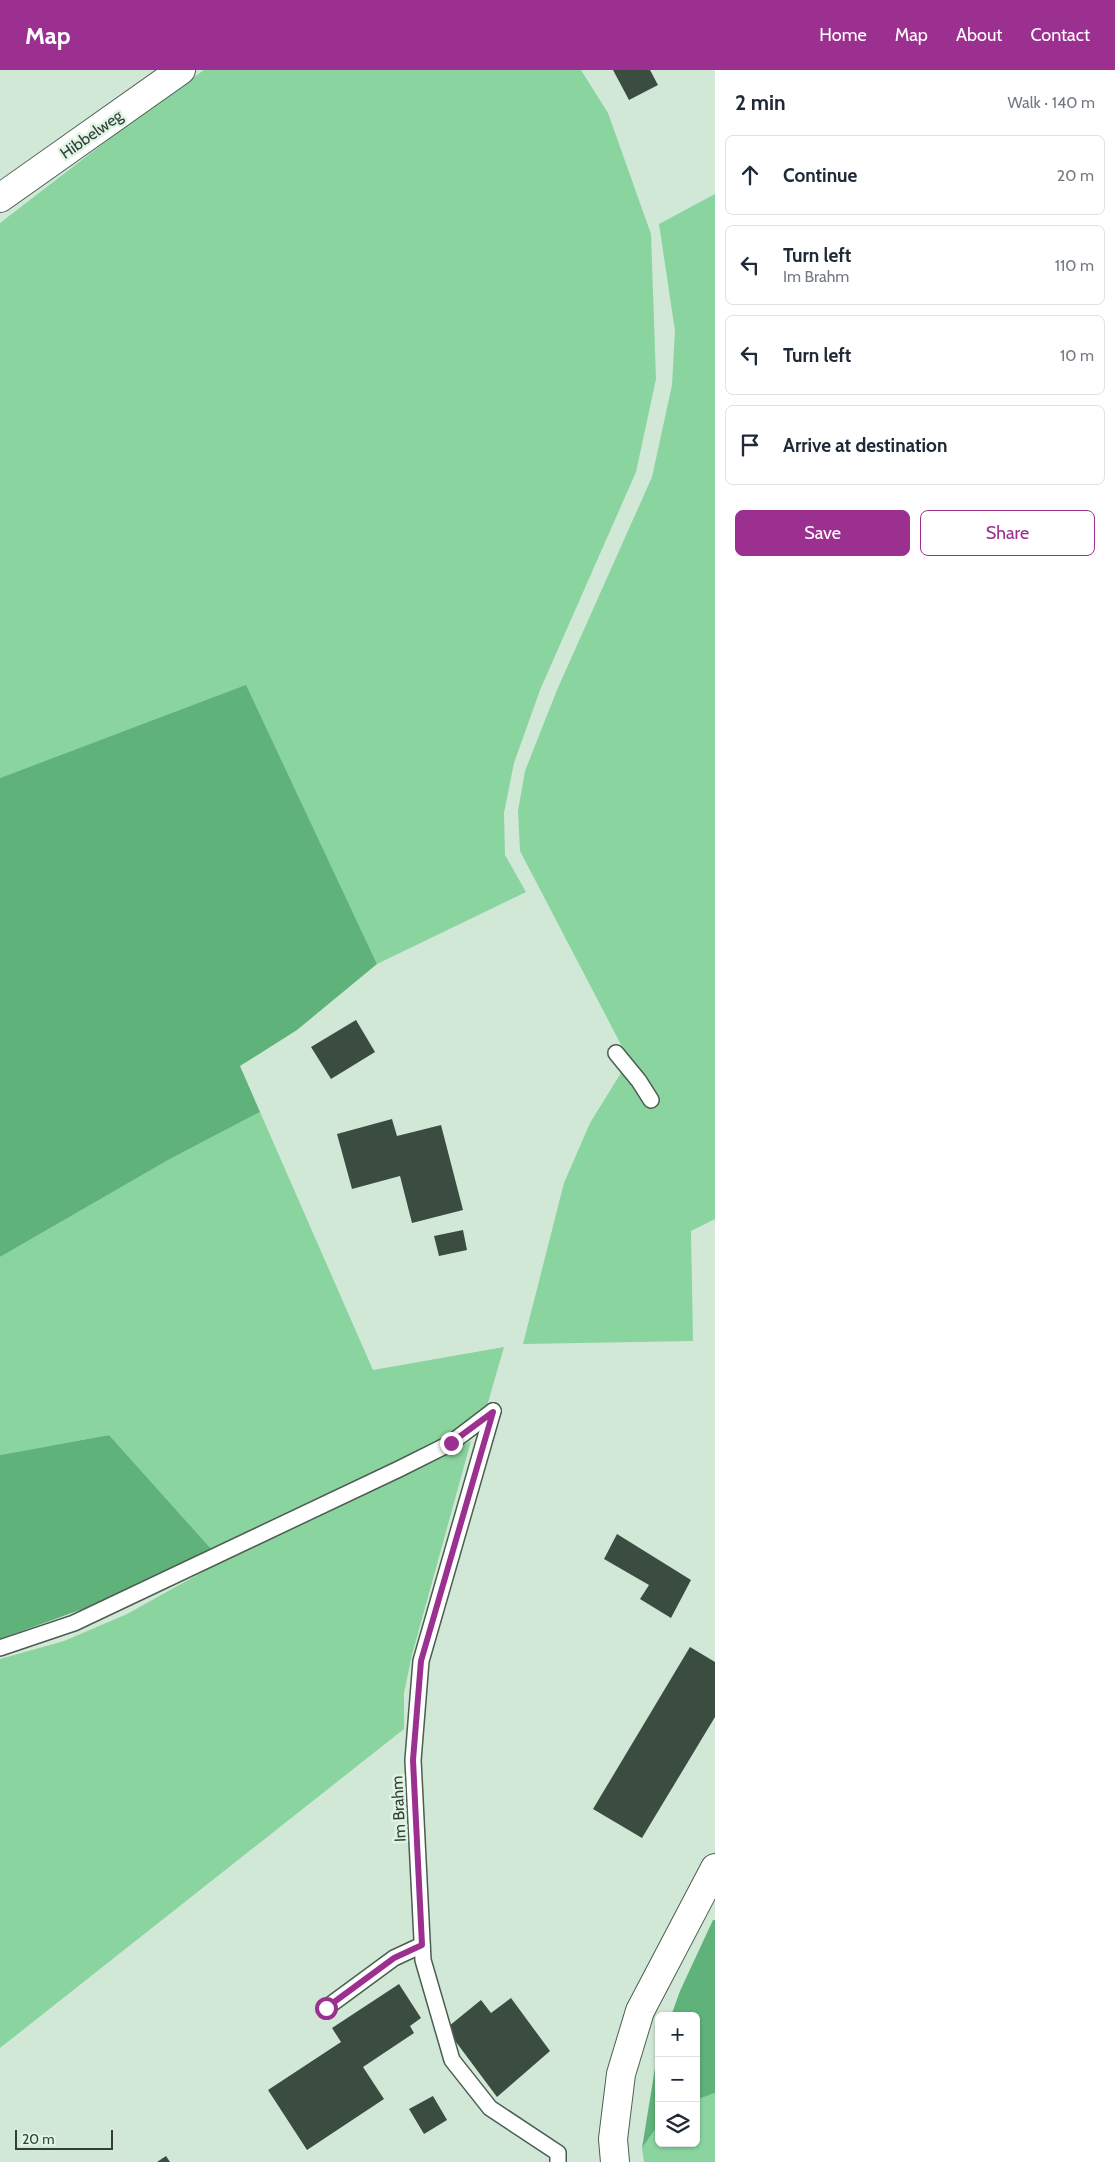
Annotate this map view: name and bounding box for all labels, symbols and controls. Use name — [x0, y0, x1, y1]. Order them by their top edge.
text: Map — [25, 21, 71, 50]
text: Home — [819, 24, 867, 46]
text: Map — [895, 24, 928, 46]
text: About — [956, 24, 1002, 46]
text: Contact — [1030, 24, 1090, 46]
text: 2 min — [735, 90, 786, 115]
text: Walk · 140 m — [1008, 93, 1095, 112]
street label: Hibbelweg — [56, 105, 127, 163]
icon: ahead — [736, 161, 764, 189]
text: Continue — [783, 164, 857, 187]
text: 20 m — [1057, 166, 1094, 185]
text: Turn left — [783, 244, 851, 267]
icon: left — [736, 251, 764, 279]
text: 110 m — [1055, 256, 1094, 275]
text: Im Brahm — [783, 267, 849, 286]
icon: left — [736, 341, 764, 369]
text: Turn left — [783, 344, 851, 367]
text: 10 m — [1060, 346, 1094, 365]
icon: arrive — [736, 431, 764, 459]
text: Arrive at destination — [783, 434, 947, 457]
button: Save — [735, 510, 910, 556]
button: Share — [920, 510, 1095, 556]
route end — [440, 1432, 463, 1455]
street label: Im Brahm — [387, 1775, 410, 1843]
route start — [315, 1997, 338, 2020]
map controls — [655, 2012, 700, 2147]
button: + — [655, 2012, 700, 2057]
button: − — [655, 2057, 700, 2102]
button: layers — [655, 2102, 700, 2147]
scale bar — [15, 2127, 112, 2150]
text: 20 m — [22, 2130, 55, 2148]

